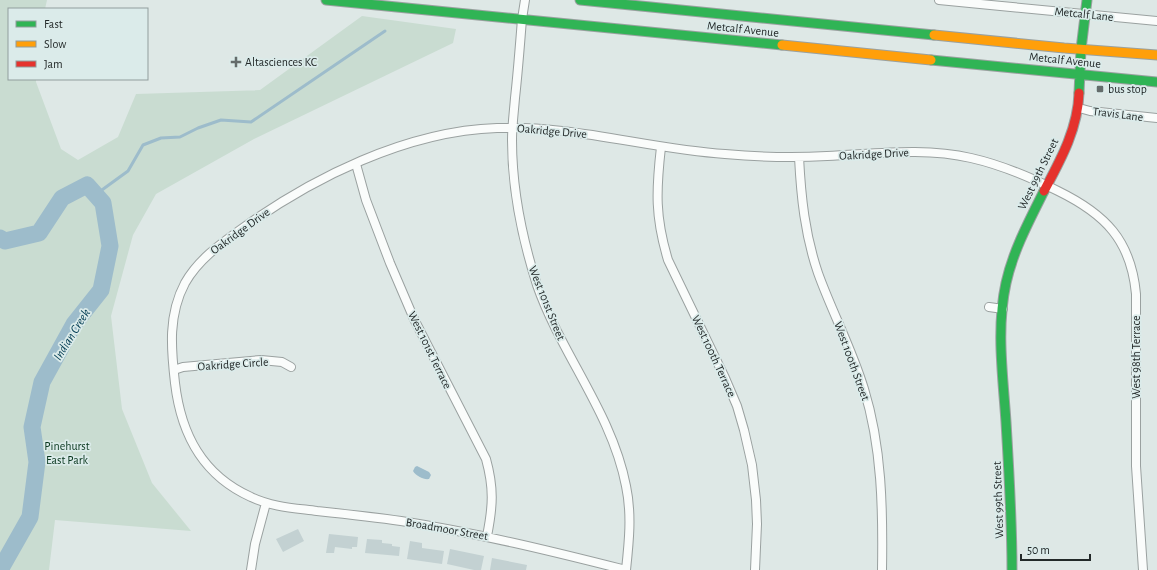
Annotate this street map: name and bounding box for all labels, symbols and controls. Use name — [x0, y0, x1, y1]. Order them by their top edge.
street label: Metcalf Lane — [1054, 5, 1114, 23]
legend — [8, 8, 148, 80]
text: Fast — [44, 18, 63, 30]
street label: Metcalf Avenue — [707, 19, 779, 39]
text: Slow — [44, 38, 66, 50]
street label: Metcalf Avenue — [1029, 50, 1101, 70]
marker: Altasciences KC — [230, 56, 242, 68]
place label: Altasciences KC — [245, 56, 317, 68]
text: Jam — [44, 58, 63, 70]
place label: bus stop — [1108, 83, 1147, 95]
marker: bus stop — [1095, 84, 1105, 94]
street label: Travis Lane — [1092, 105, 1144, 123]
street label: Oakridge Drive — [517, 122, 587, 140]
street label: West 99th Street — [1016, 136, 1060, 211]
street label: Oakridge Drive — [839, 146, 909, 162]
street label: Oakridge Drive — [208, 206, 272, 256]
street label: West 101st Street — [527, 264, 567, 342]
water label: Indian Creek — [51, 307, 93, 363]
street label: West 101st Terrace — [406, 309, 454, 391]
street label: West 100th Terrace — [690, 313, 738, 399]
street label: West 98th Terrace — [1130, 315, 1142, 399]
street label: West 100th Street — [832, 320, 872, 402]
street label: Oakridge Circle — [197, 356, 269, 372]
park label: Pinehurst East Park — [44, 440, 90, 466]
street label: West 99th Street — [991, 461, 1005, 539]
street label: Broadmoor Street — [405, 516, 489, 542]
scale bar — [1021, 536, 1090, 562]
text: 50 m — [1027, 544, 1050, 556]

